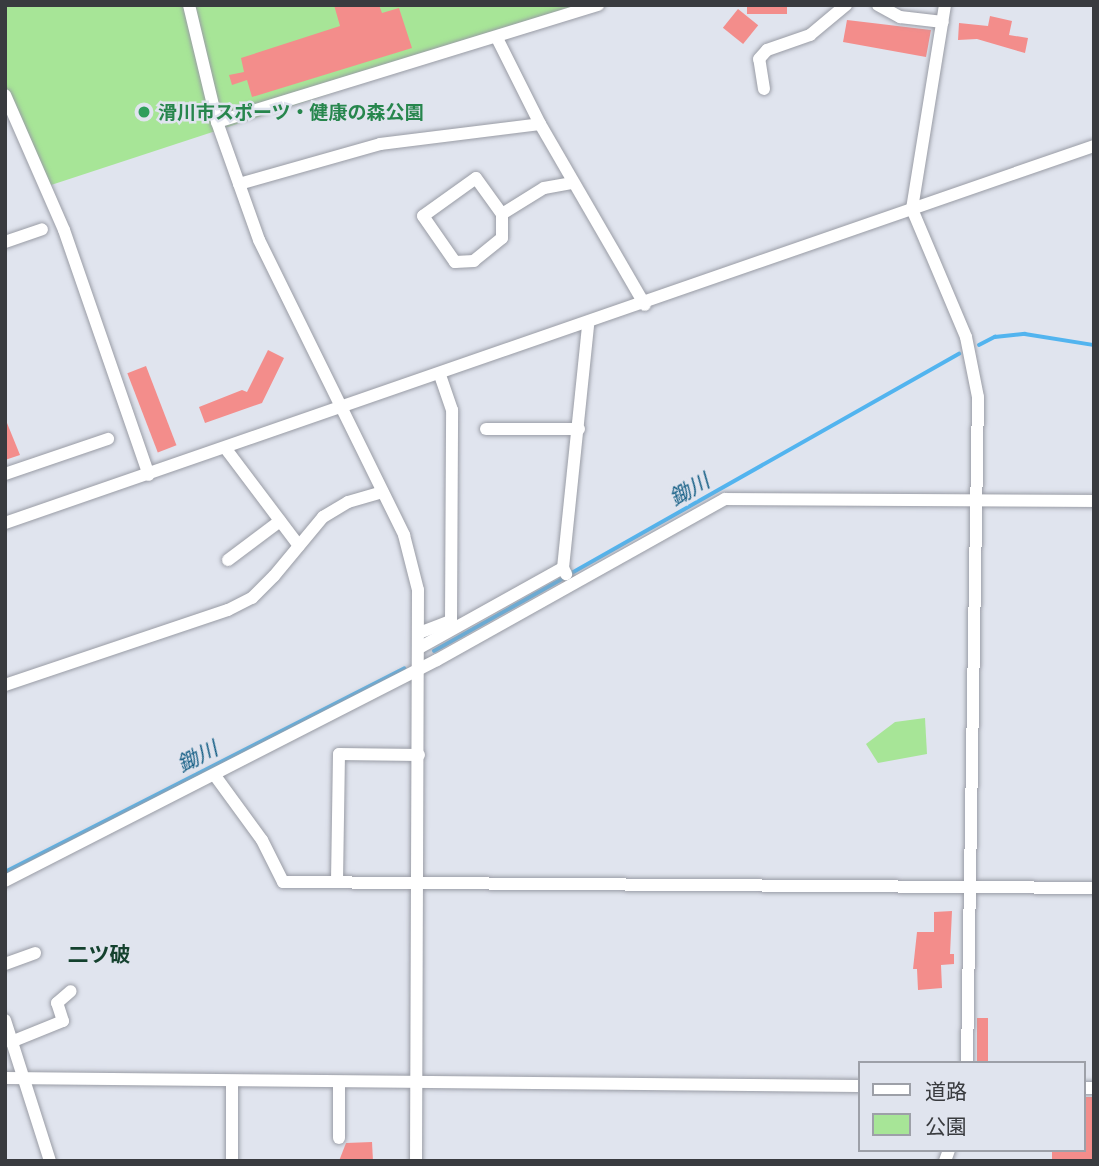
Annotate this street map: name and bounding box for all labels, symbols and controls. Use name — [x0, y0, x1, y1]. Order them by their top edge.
place label: 滑川市スポーツ・健康の森公園 — [158, 101, 424, 123]
marker: 滑川市スポーツ・健康の森公園 — [136, 104, 152, 120]
water label: 鋤川 — [665, 468, 713, 510]
water label: 鋤川 — [173, 735, 221, 777]
district label: 二ツ破 — [68, 941, 130, 967]
legend — [858, 1061, 1085, 1152]
text: 道路 — [925, 1077, 967, 1105]
text: 公園 — [925, 1112, 967, 1140]

